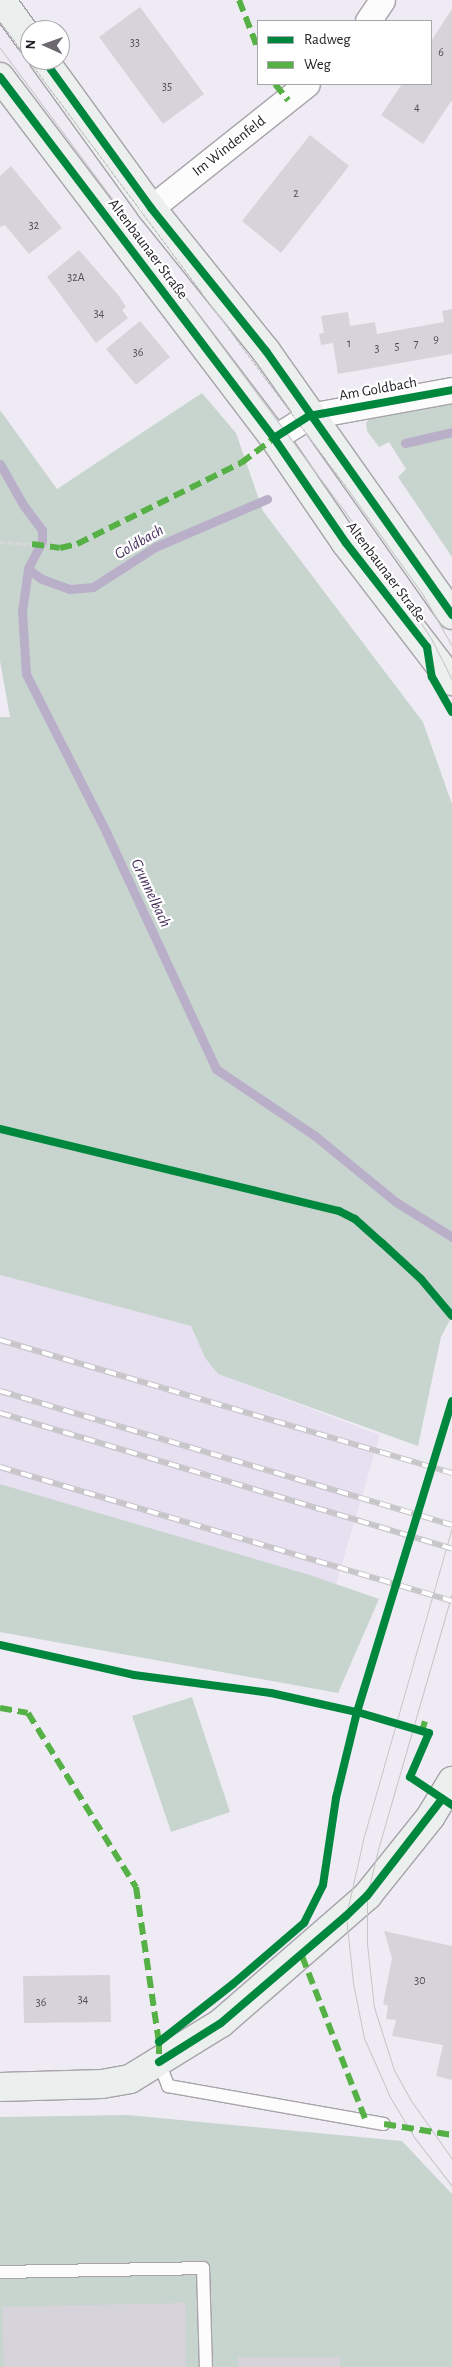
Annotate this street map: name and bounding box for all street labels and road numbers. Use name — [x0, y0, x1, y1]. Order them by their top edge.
street label: Im Windenfeld — [189, 112, 269, 180]
street label: Altenbaunaer Straße — [104, 195, 192, 303]
street label: Am Goldbach — [338, 373, 418, 405]
street label: Altenbaunaer Straße — [342, 518, 430, 626]

